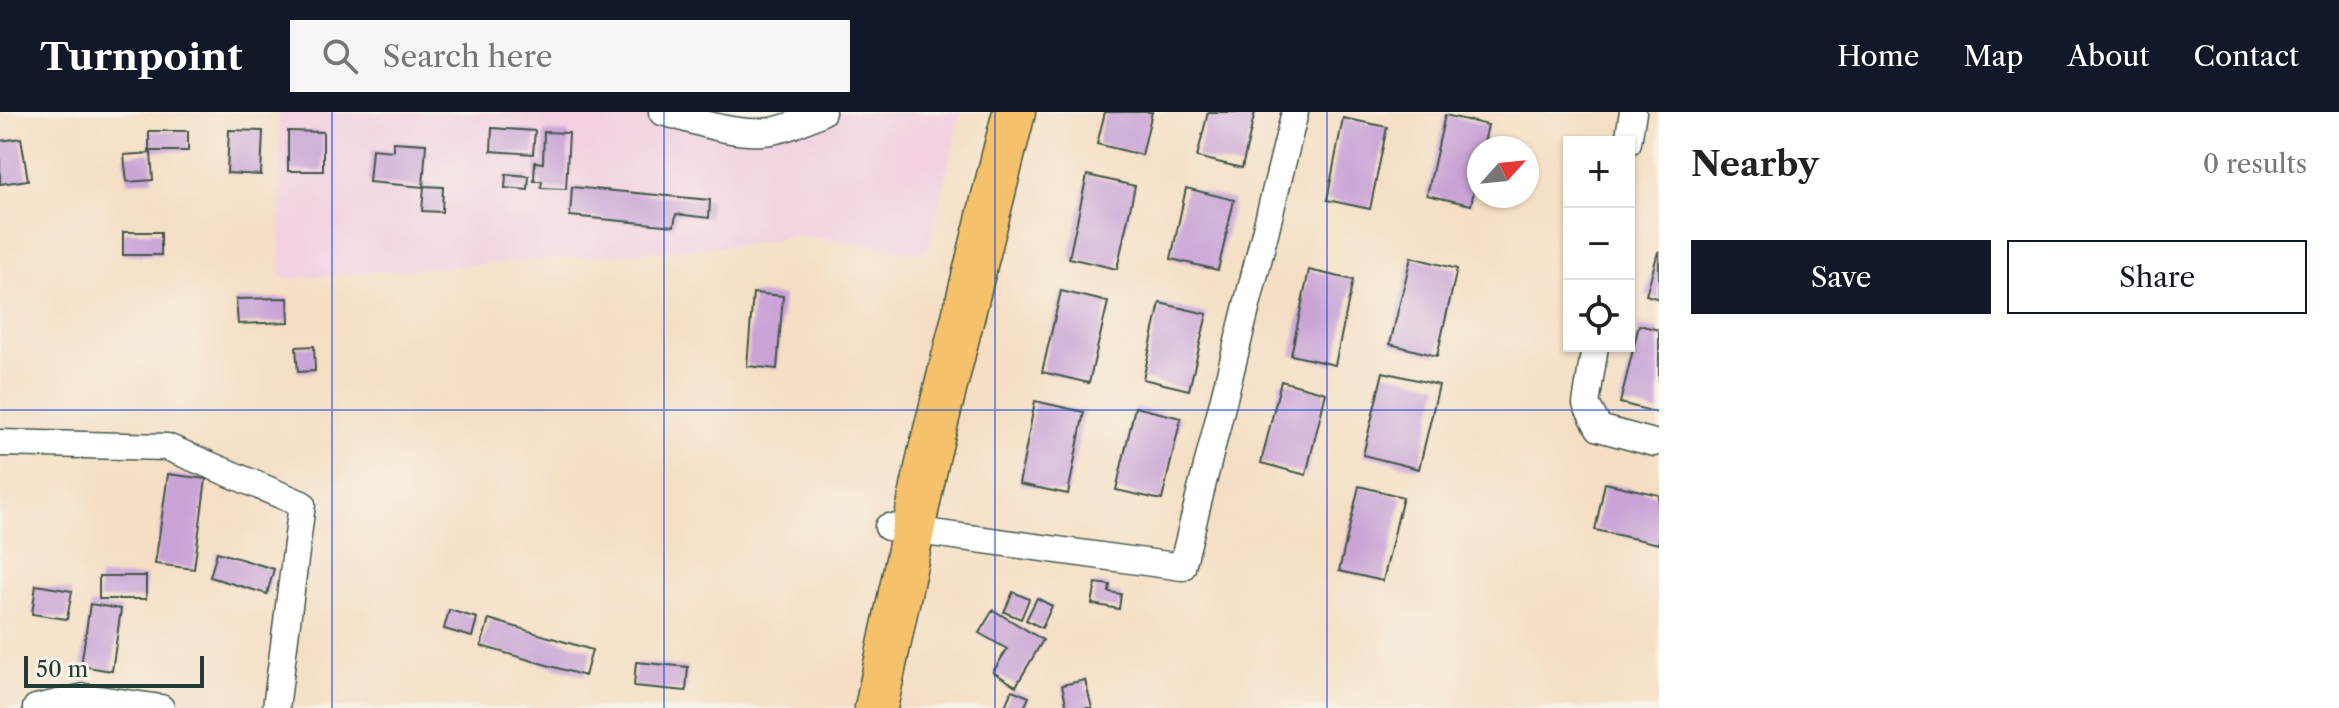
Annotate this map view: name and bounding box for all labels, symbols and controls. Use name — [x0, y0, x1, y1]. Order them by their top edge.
search box — [290, 20, 850, 92]
text: Turnpoint — [40, 33, 242, 80]
icon: search — [318, 34, 362, 78]
text: Search here — [382, 38, 552, 75]
text: Home — [1837, 39, 1919, 73]
text: Map — [1963, 39, 2023, 73]
text: About — [2067, 39, 2149, 73]
text: Contact — [2193, 39, 2299, 73]
north arrow — [1467, 136, 1539, 208]
map controls — [1563, 136, 1635, 352]
button: + — [1563, 136, 1635, 208]
text: Nearby — [1691, 143, 1819, 185]
text: 0 results — [2203, 148, 2307, 180]
button: − — [1563, 208, 1635, 280]
button: Save — [1691, 240, 1991, 314]
button: Share — [2007, 240, 2307, 314]
button: locate — [1563, 280, 1635, 352]
scale bar — [24, 652, 204, 688]
text: 50 m — [36, 656, 88, 683]

